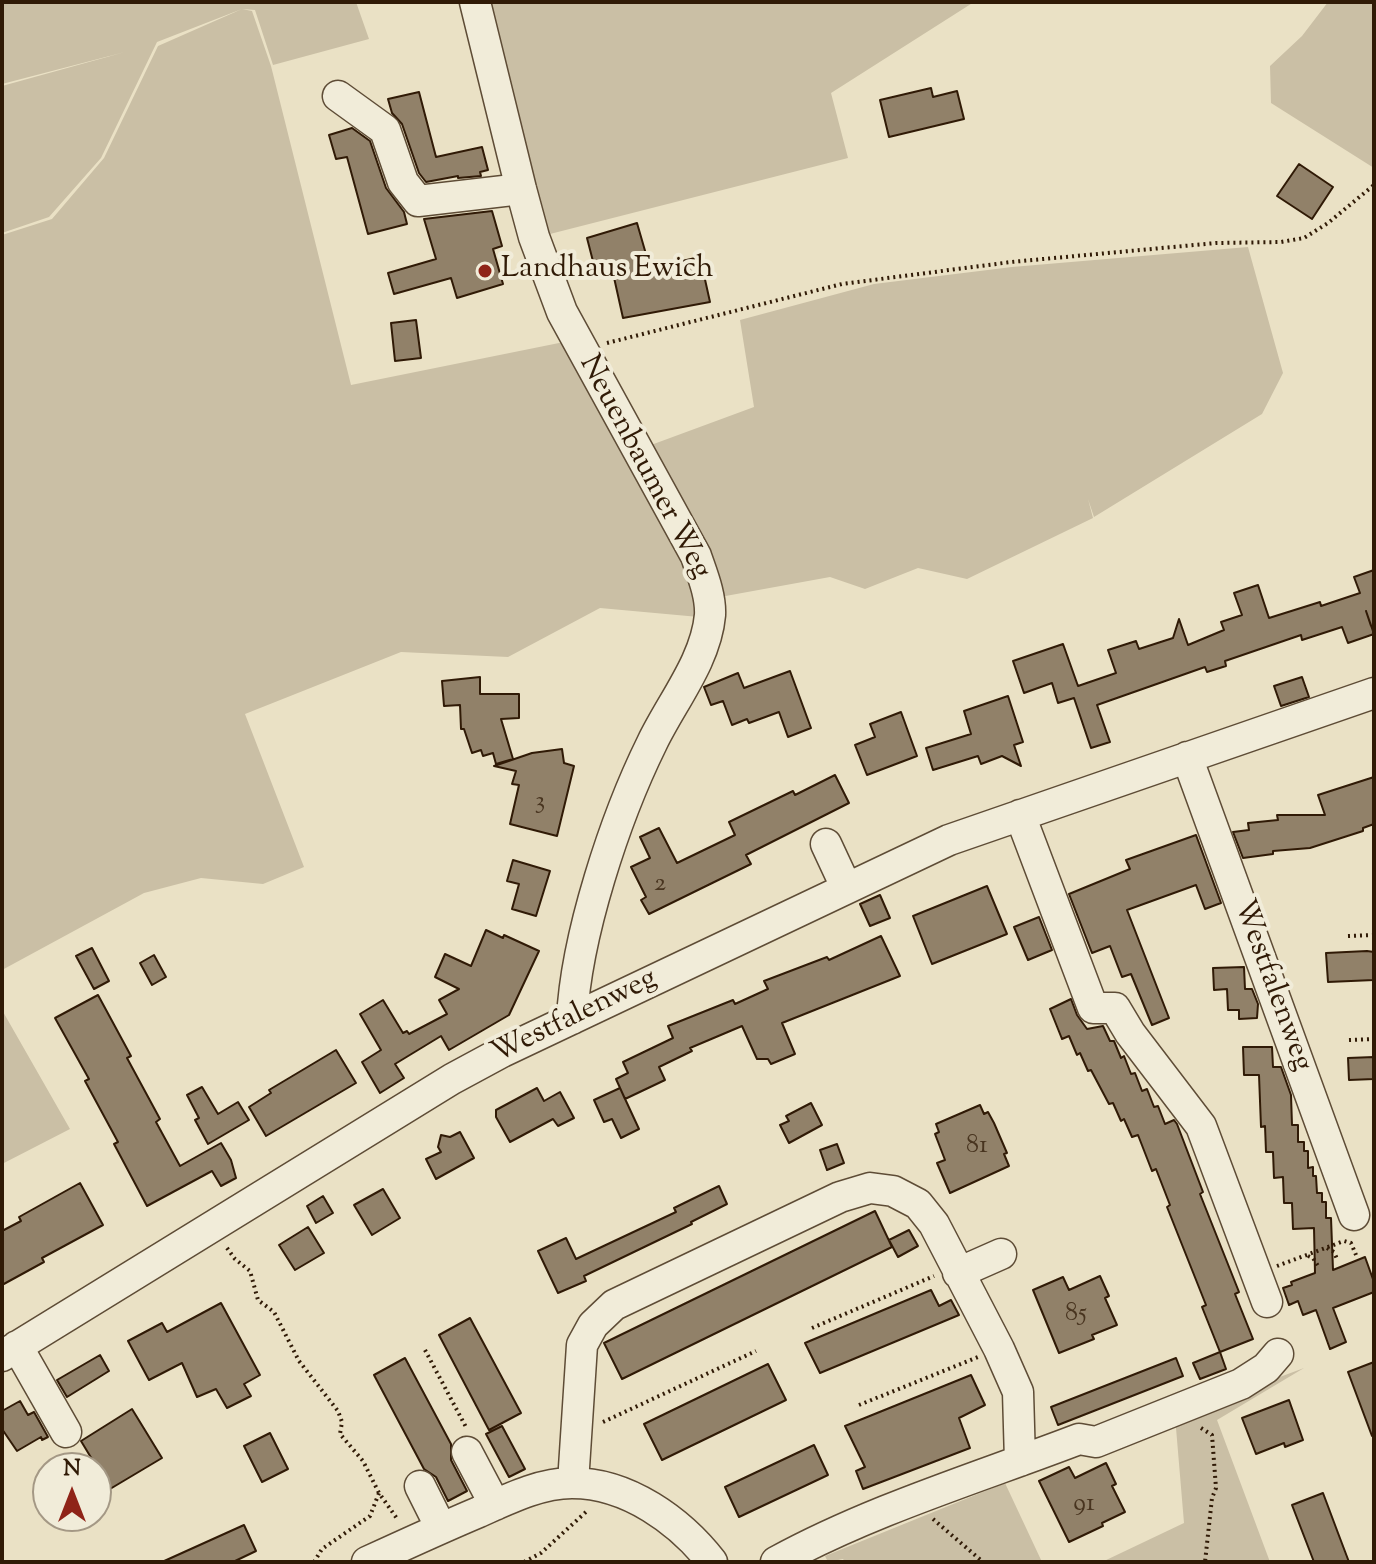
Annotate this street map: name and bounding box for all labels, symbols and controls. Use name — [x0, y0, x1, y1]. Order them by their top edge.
place label: Landhaus Ewich — [501, 253, 714, 289]
marker: Landhaus Ewich — [476, 262, 494, 280]
street label: Neuenbaumer Weg — [569, 350, 717, 586]
house number: 3 — [535, 788, 545, 820]
house number: 2 — [654, 870, 666, 902]
street label: Westfalenweg — [1223, 895, 1319, 1077]
street label: Westfalenweg — [486, 962, 664, 1074]
house number: 81 — [966, 1132, 988, 1164]
house number: 85 — [1065, 1300, 1087, 1332]
north arrow — [32, 1452, 112, 1532]
text: N — [63, 1454, 81, 1486]
house number: 91 — [1073, 1490, 1095, 1522]

